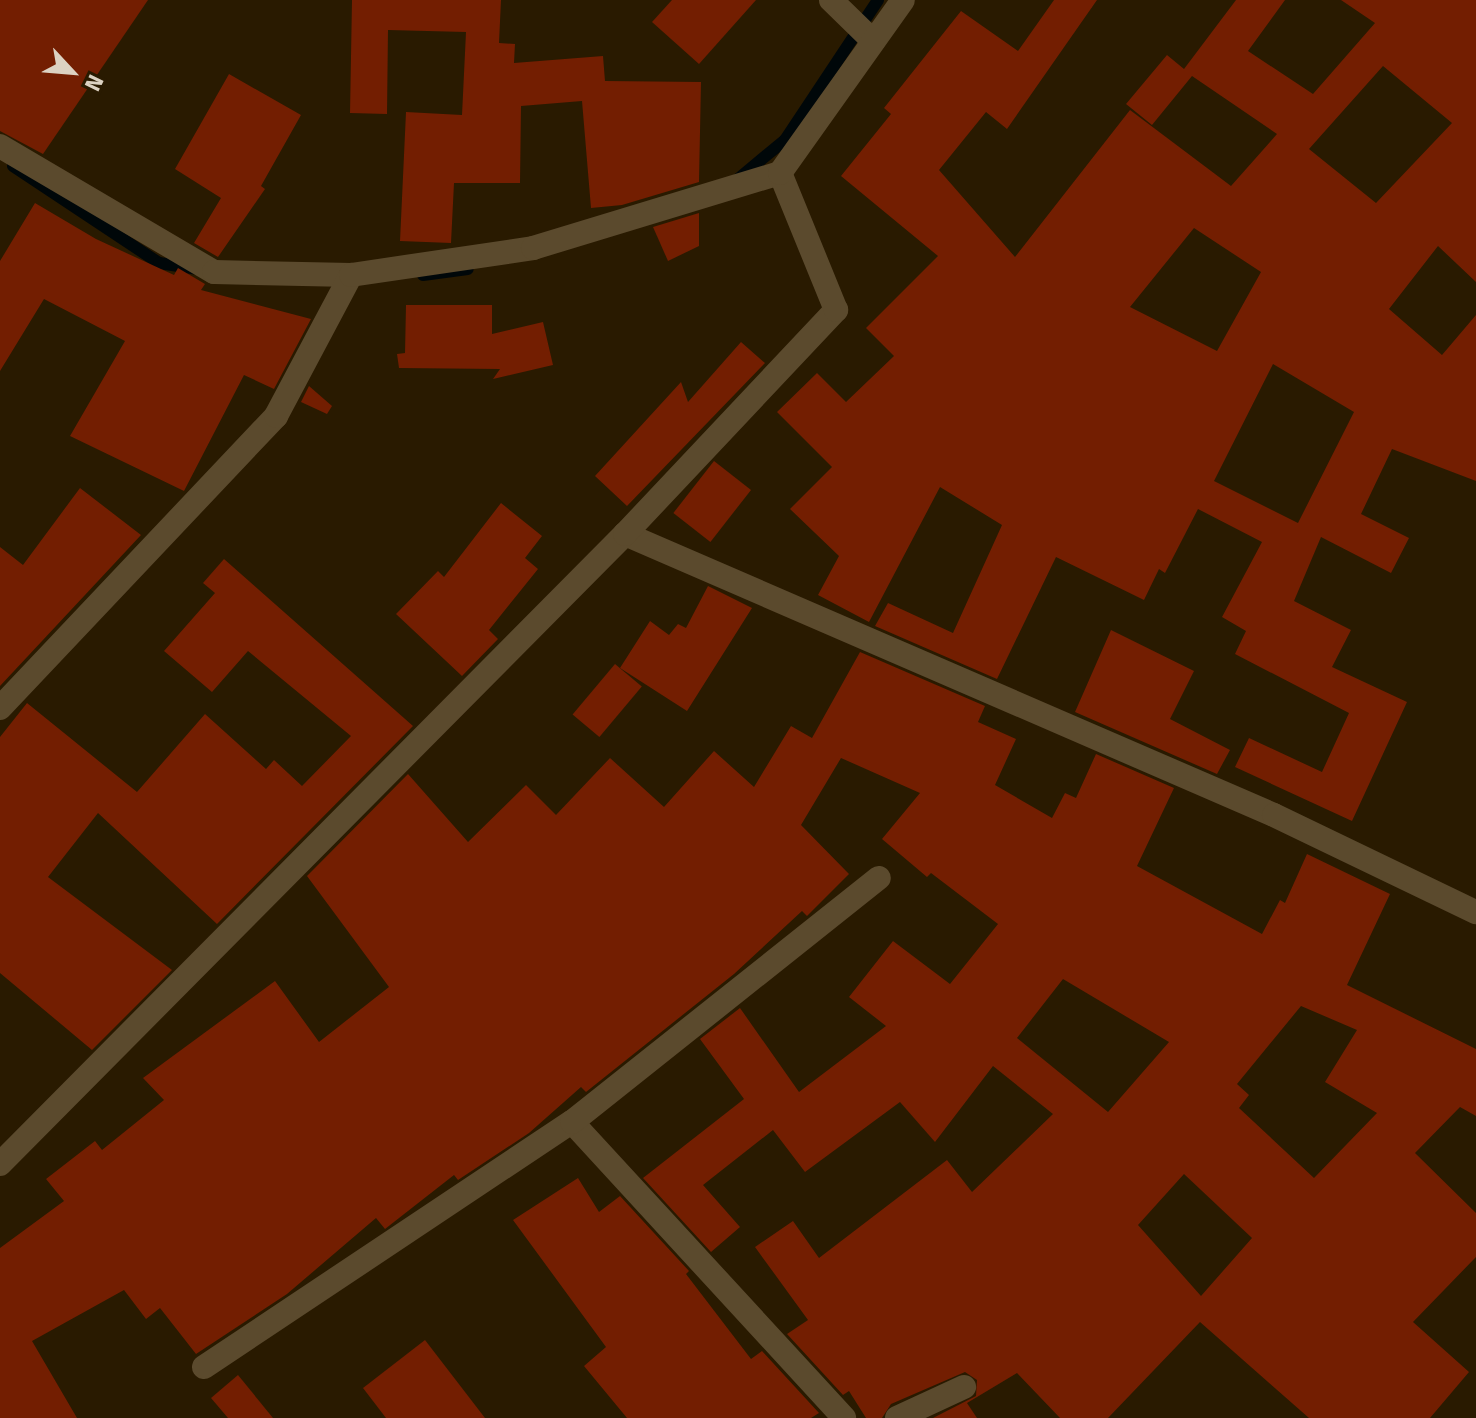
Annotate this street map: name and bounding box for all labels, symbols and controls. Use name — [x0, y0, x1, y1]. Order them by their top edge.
north arrow — [32, 32, 112, 112]
text: N — [79, 70, 109, 95]

